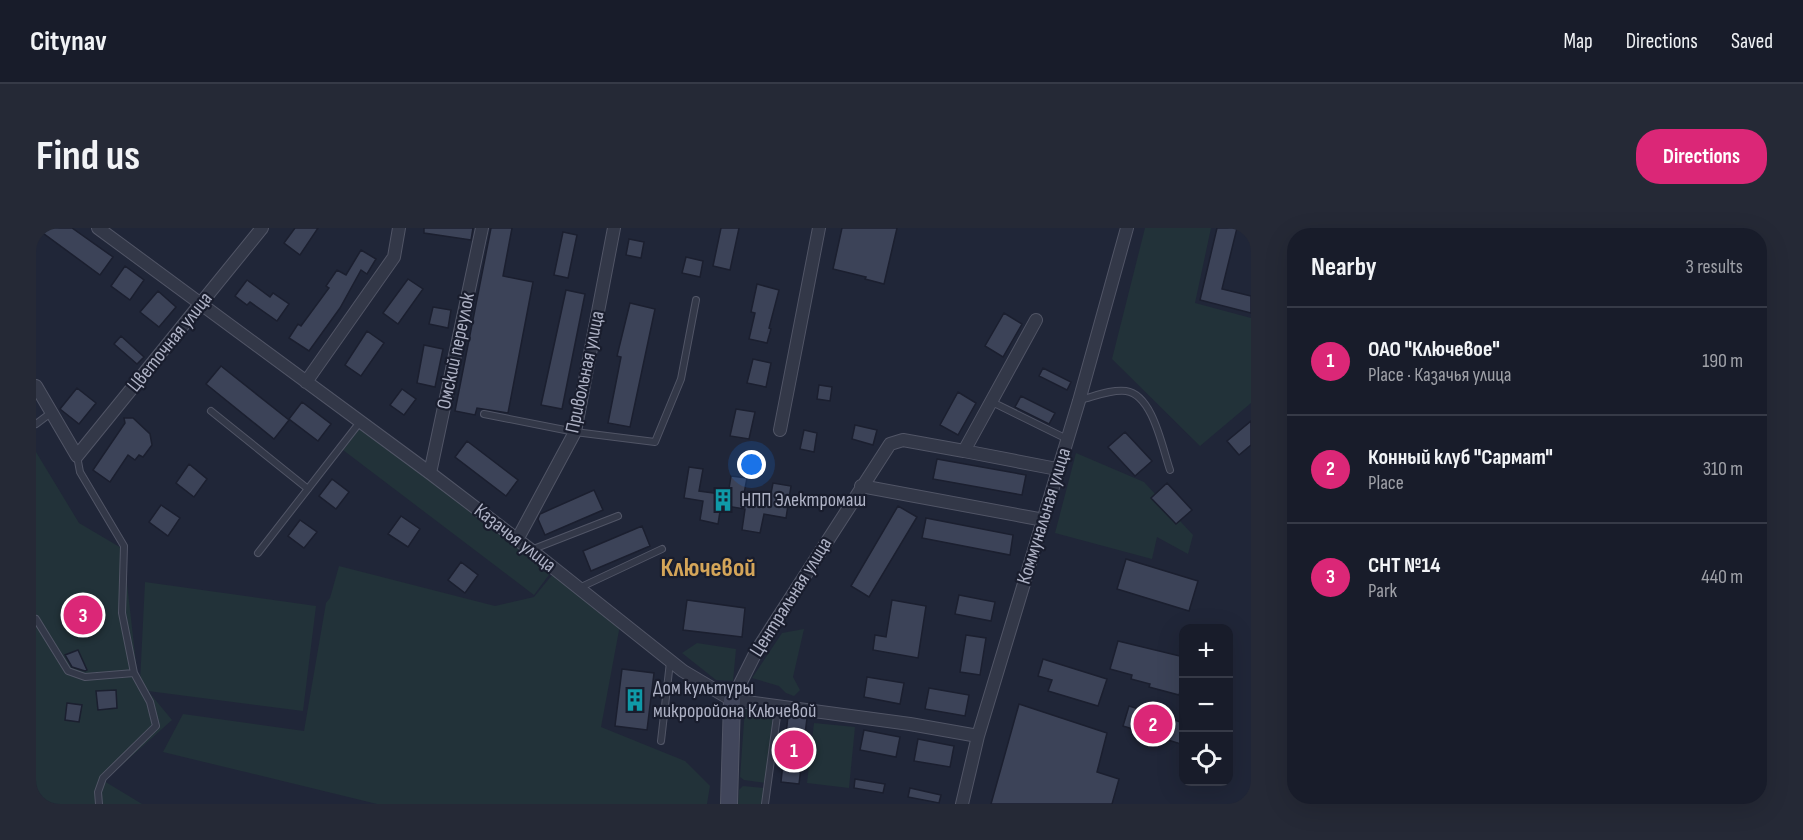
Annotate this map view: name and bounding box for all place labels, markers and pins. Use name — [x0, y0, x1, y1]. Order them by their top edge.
building icon: НПП Электромаш — [710, 487, 736, 513]
place label: НПП Электромаш — [741, 488, 866, 512]
pin: 3 — [64, 592, 102, 638]
place label: Дом культуры микроройона Ключевой — [653, 676, 816, 723]
building icon: Дом культуры микроройона Ключевой — [622, 687, 648, 713]
pin: 2 — [1134, 702, 1172, 746]
pin: 1 — [774, 728, 813, 772]

